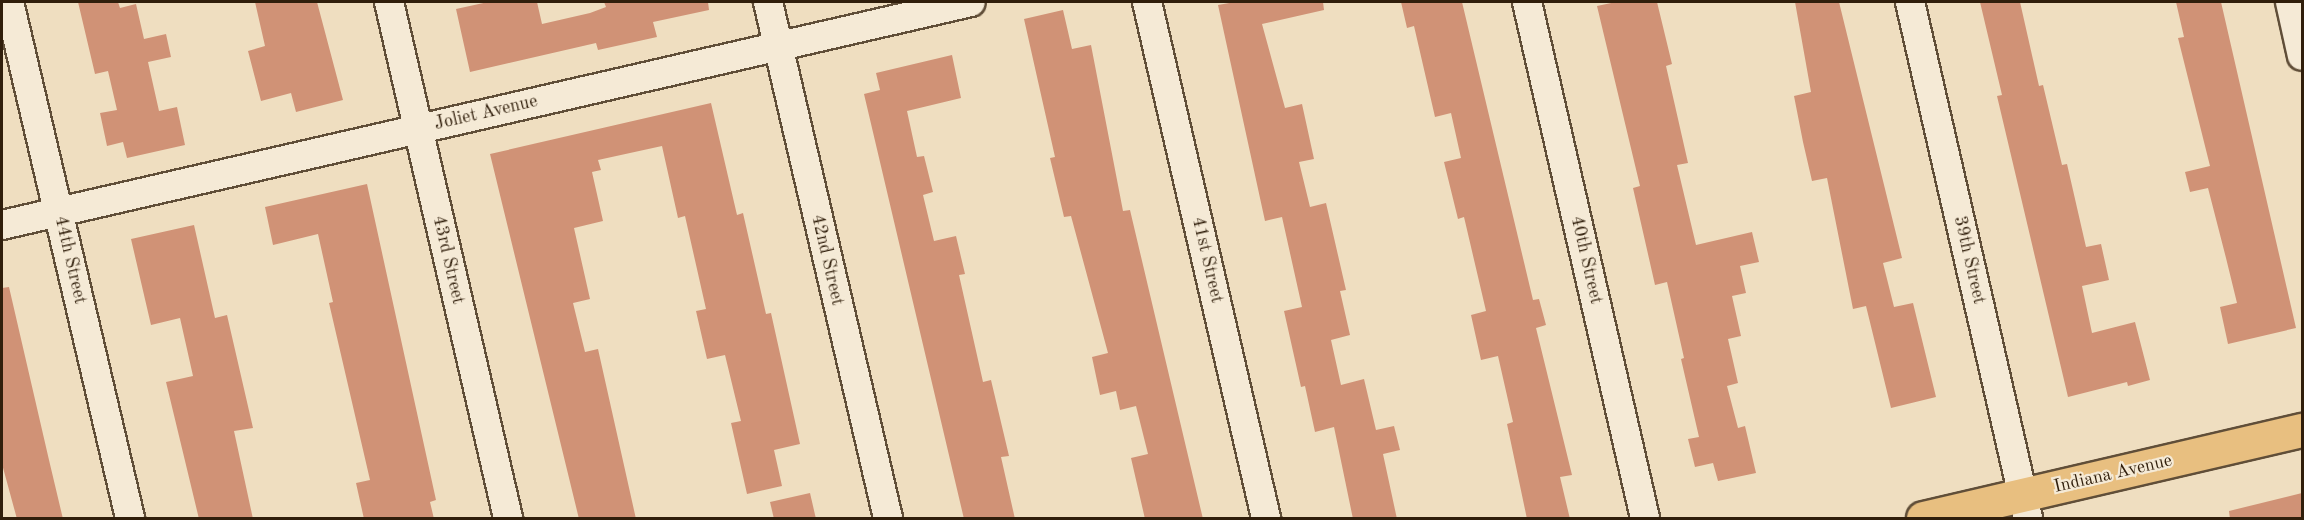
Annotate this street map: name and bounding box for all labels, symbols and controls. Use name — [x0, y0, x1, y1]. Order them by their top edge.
street label: Joliet Avenue — [432, 91, 540, 135]
street label: 42nd Street — [806, 212, 848, 308]
street label: 44th Street — [49, 214, 91, 306]
street label: 43rd Street — [427, 214, 469, 306]
street label: 40th Street — [1565, 214, 1607, 306]
street label: 39th Street — [1948, 214, 1990, 306]
street label: 41st Street — [1187, 215, 1227, 305]
street label: Indiana Avenue — [2052, 450, 2174, 498]

